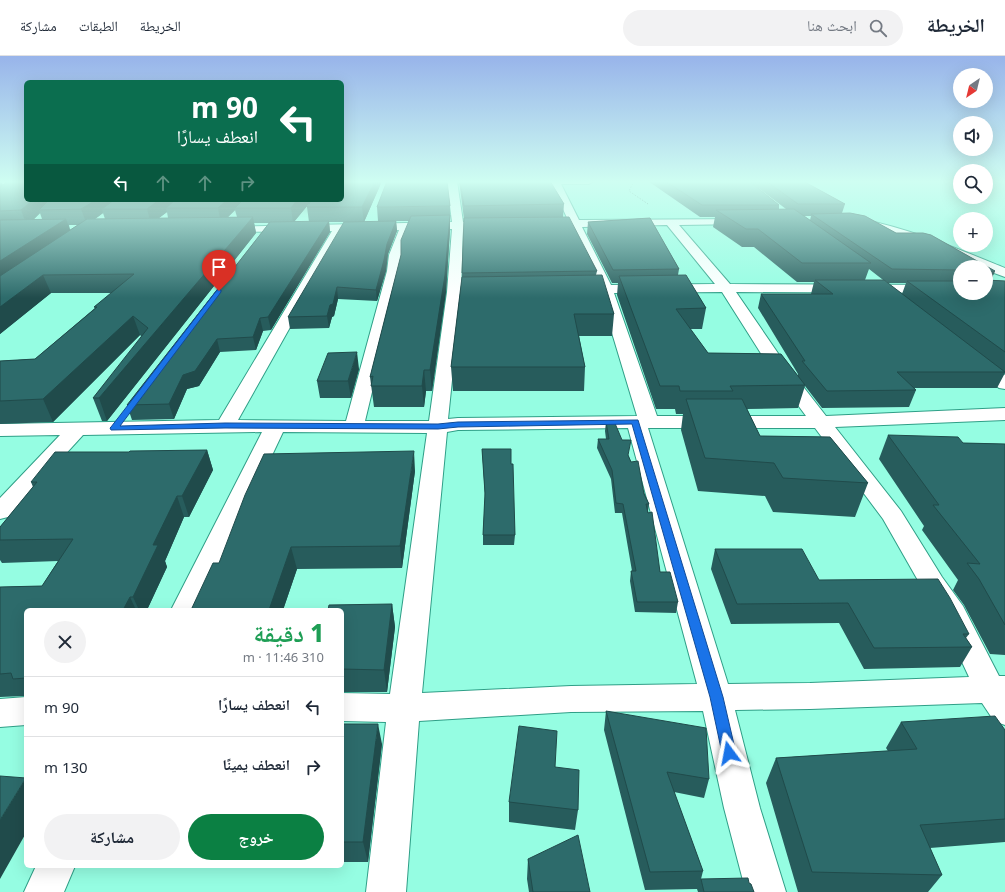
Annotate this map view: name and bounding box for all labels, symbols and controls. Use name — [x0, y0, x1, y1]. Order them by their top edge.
search box — [623, 10, 903, 46]
text: الخريطة — [927, 12, 985, 38]
text: ابحث هنا — [807, 15, 857, 35]
text: مشاركة — [20, 16, 57, 35]
text: الطبقات — [79, 16, 118, 35]
text: الخريطة — [140, 16, 181, 35]
icon: search — [867, 17, 889, 39]
north arrow — [953, 68, 993, 108]
map controls — [953, 68, 993, 300]
text: 90 m — [191, 88, 258, 126]
icon: left — [272, 96, 324, 148]
button: sound — [953, 116, 993, 156]
text: انعطف يسارًا — [177, 124, 258, 148]
button: search — [953, 164, 993, 204]
icon: left — [110, 172, 132, 194]
icon: ahead — [152, 172, 174, 194]
icon: ahead — [194, 172, 216, 194]
icon: right — [236, 172, 258, 194]
button: + — [953, 212, 993, 252]
pin — [202, 250, 236, 291]
icon: arrive — [208, 256, 230, 278]
button: − — [953, 260, 993, 300]
text: 1 دقيقة — [253, 616, 324, 649]
button: close — [44, 621, 86, 663]
text: 310 m · 11:46 — [243, 648, 324, 666]
text: انعطف يسارًا — [218, 694, 290, 714]
icon: left — [302, 696, 324, 718]
text: 90 m — [44, 697, 79, 717]
position arrow — [708, 732, 750, 774]
text: انعطف يمينًا — [222, 754, 290, 774]
icon: right — [302, 756, 324, 778]
text: 130 m — [44, 757, 88, 777]
button: مشاركة — [44, 814, 180, 860]
button: خروج — [188, 814, 324, 860]

